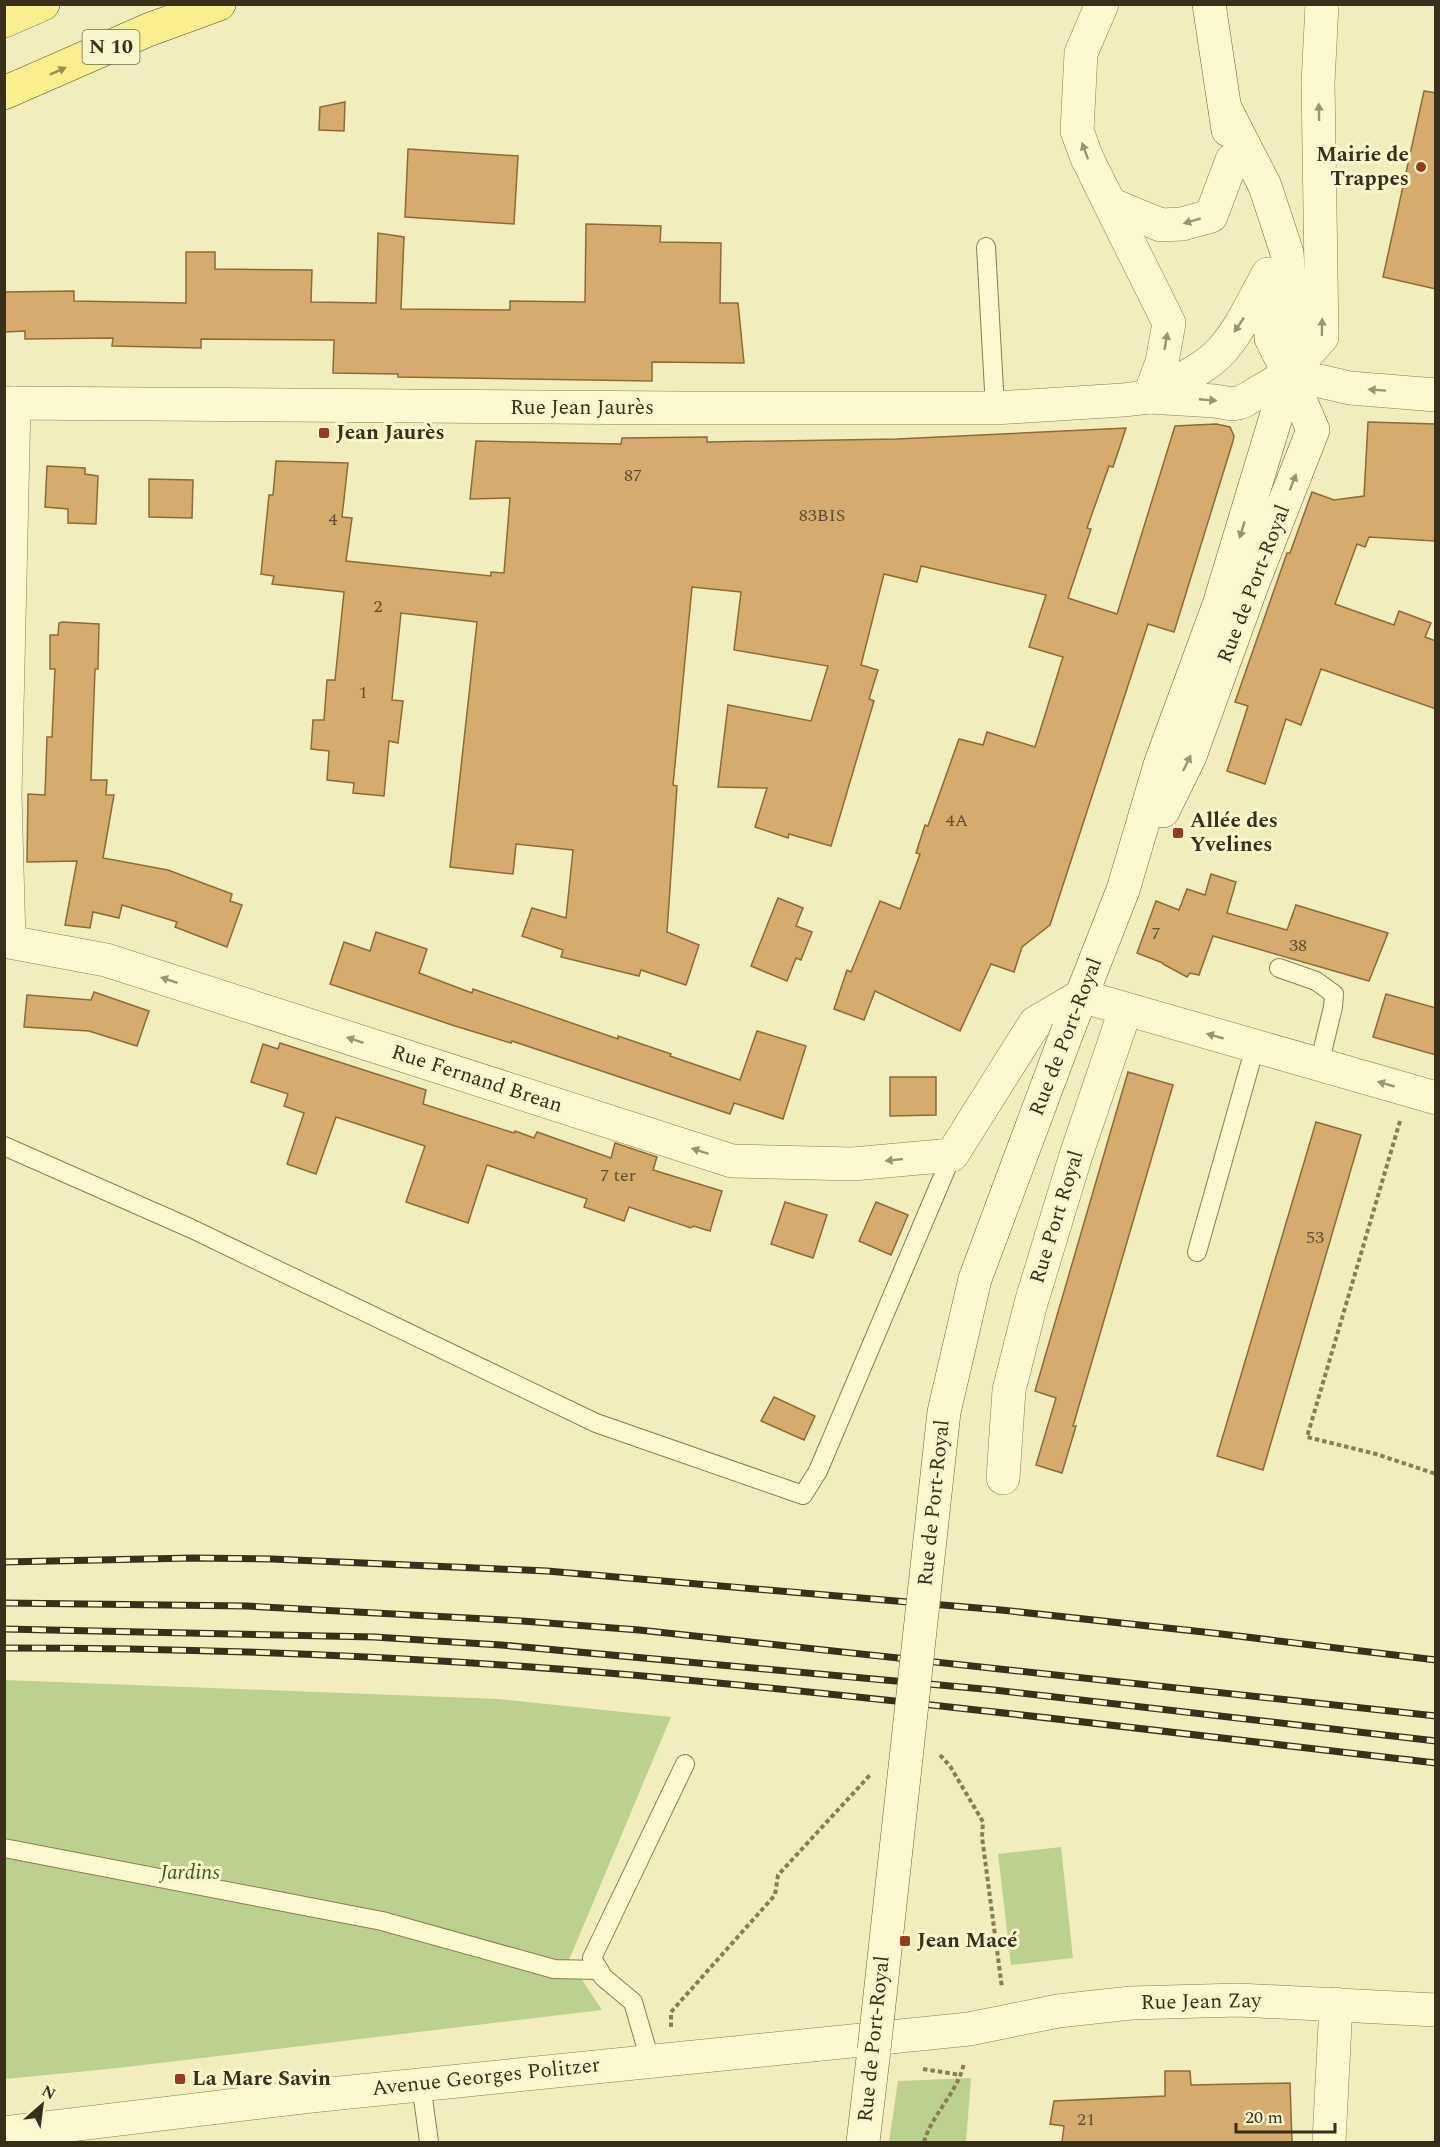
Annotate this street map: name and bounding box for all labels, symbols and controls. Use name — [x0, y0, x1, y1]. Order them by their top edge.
road number: N 10 — [82, 30, 140, 64]
one-way arrow — [50, 66, 67, 75]
one-way arrow — [1314, 102, 1323, 121]
place label: Mairie de Trappes — [1316, 139, 1409, 195]
one-way arrow — [1079, 142, 1089, 160]
marker: Mairie de Trappes — [1414, 160, 1428, 174]
one-way arrow — [1183, 217, 1201, 226]
one-way arrow — [1233, 316, 1245, 332]
one-way arrow — [1317, 318, 1326, 337]
one-way arrow — [1161, 331, 1170, 350]
one-way arrow — [1368, 385, 1387, 395]
street label: Rue Jean Jaurès — [510, 392, 654, 424]
one-way arrow — [1198, 396, 1217, 405]
place label: Jean Jaurès — [336, 417, 445, 449]
marker: Jean Jaurès — [317, 426, 331, 440]
house number: 87 — [624, 462, 642, 489]
one-way arrow — [1288, 473, 1298, 491]
street label: Rue de Port-Royal — [1209, 500, 1299, 668]
house number: 83BIS — [799, 502, 845, 529]
house number: 4 — [329, 506, 338, 533]
one-way arrow — [1237, 521, 1246, 539]
house number: 2 — [374, 593, 383, 620]
house number: 1 — [359, 679, 368, 706]
one-way arrow — [1182, 754, 1191, 771]
place label: Allée des Yvelines — [1190, 805, 1278, 861]
house number: 4A — [946, 807, 968, 834]
marker: Allée des Yvelines — [1171, 826, 1185, 840]
house number: 7 — [1152, 920, 1161, 947]
house number: 38 — [1289, 932, 1307, 959]
street label: Rue de Port-Royal — [1021, 953, 1111, 1121]
one-way arrow — [160, 975, 178, 984]
one-way arrow — [1206, 1031, 1224, 1040]
one-way arrow — [346, 1035, 364, 1044]
street label: Rue Fernand Brean — [387, 1036, 567, 1122]
one-way arrow — [1377, 1079, 1395, 1088]
one-way arrow — [691, 1146, 709, 1155]
street label: Rue Port Royal — [1022, 1146, 1092, 1288]
one-way arrow — [884, 1155, 903, 1165]
house number: 7 ter — [600, 1162, 636, 1189]
house number: 53 — [1306, 1224, 1324, 1251]
street label: Rue de Port-Royal — [909, 1418, 959, 1588]
park label: Jardins — [158, 1857, 220, 1889]
place label: Jean Macé — [917, 1925, 1017, 1957]
marker: Jean Macé — [898, 1934, 912, 1948]
street label: Rue de Port-Royal — [849, 1954, 899, 2124]
street label: Rue Jean Zay — [1140, 1985, 1263, 2019]
street label: Avenue Georges Politzer — [370, 2049, 602, 2105]
place label: La Mare Savin — [192, 2063, 331, 2095]
marker: La Mare Savin — [173, 2072, 187, 2086]
north arrow — [12, 2075, 72, 2135]
text: N — [37, 2079, 60, 2106]
scale bar — [1236, 2096, 1335, 2134]
text: 20 m — [1245, 2104, 1283, 2131]
house number: 21 — [1077, 2106, 1095, 2133]

